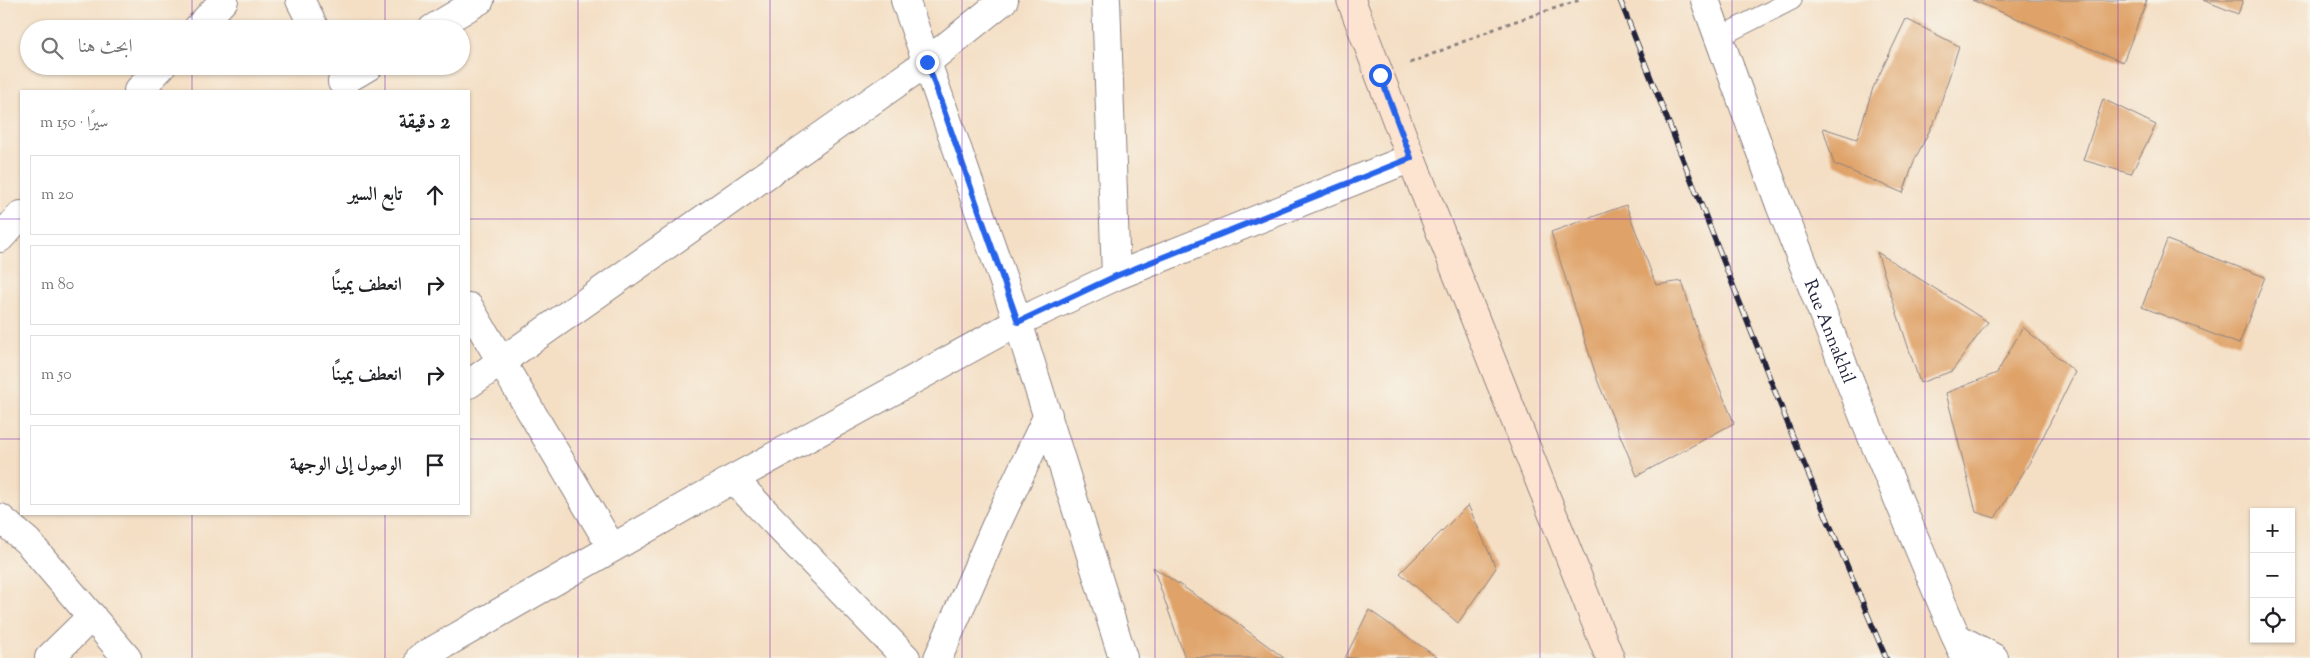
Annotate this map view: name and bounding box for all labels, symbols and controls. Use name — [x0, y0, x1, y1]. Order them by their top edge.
search box — [20, 20, 470, 75]
icon: search — [38, 34, 66, 62]
text: ابحث هنا — [78, 34, 133, 61]
route end — [916, 51, 939, 74]
route start — [1369, 64, 1392, 87]
text: 2 دقيقة — [399, 108, 450, 138]
text: سيرًا · 150 m — [40, 112, 108, 135]
icon: ahead — [421, 181, 449, 209]
text: تابع السير — [348, 182, 402, 209]
text: 20 m — [41, 184, 74, 207]
icon: right — [421, 271, 449, 299]
text: انعطف يمينًا — [332, 272, 402, 299]
text: 80 m — [41, 274, 74, 297]
street label: Rue Annakhil — [1796, 276, 1860, 388]
icon: right — [421, 361, 449, 389]
text: انعطف يمينًا — [332, 362, 402, 389]
text: 50 m — [41, 364, 72, 387]
icon: arrive — [421, 451, 449, 479]
text: الوصول إلى الوجهة — [290, 452, 402, 479]
map controls — [2250, 508, 2295, 643]
button: + — [2250, 508, 2295, 553]
button: − — [2250, 553, 2295, 598]
button: locate — [2250, 598, 2295, 643]

